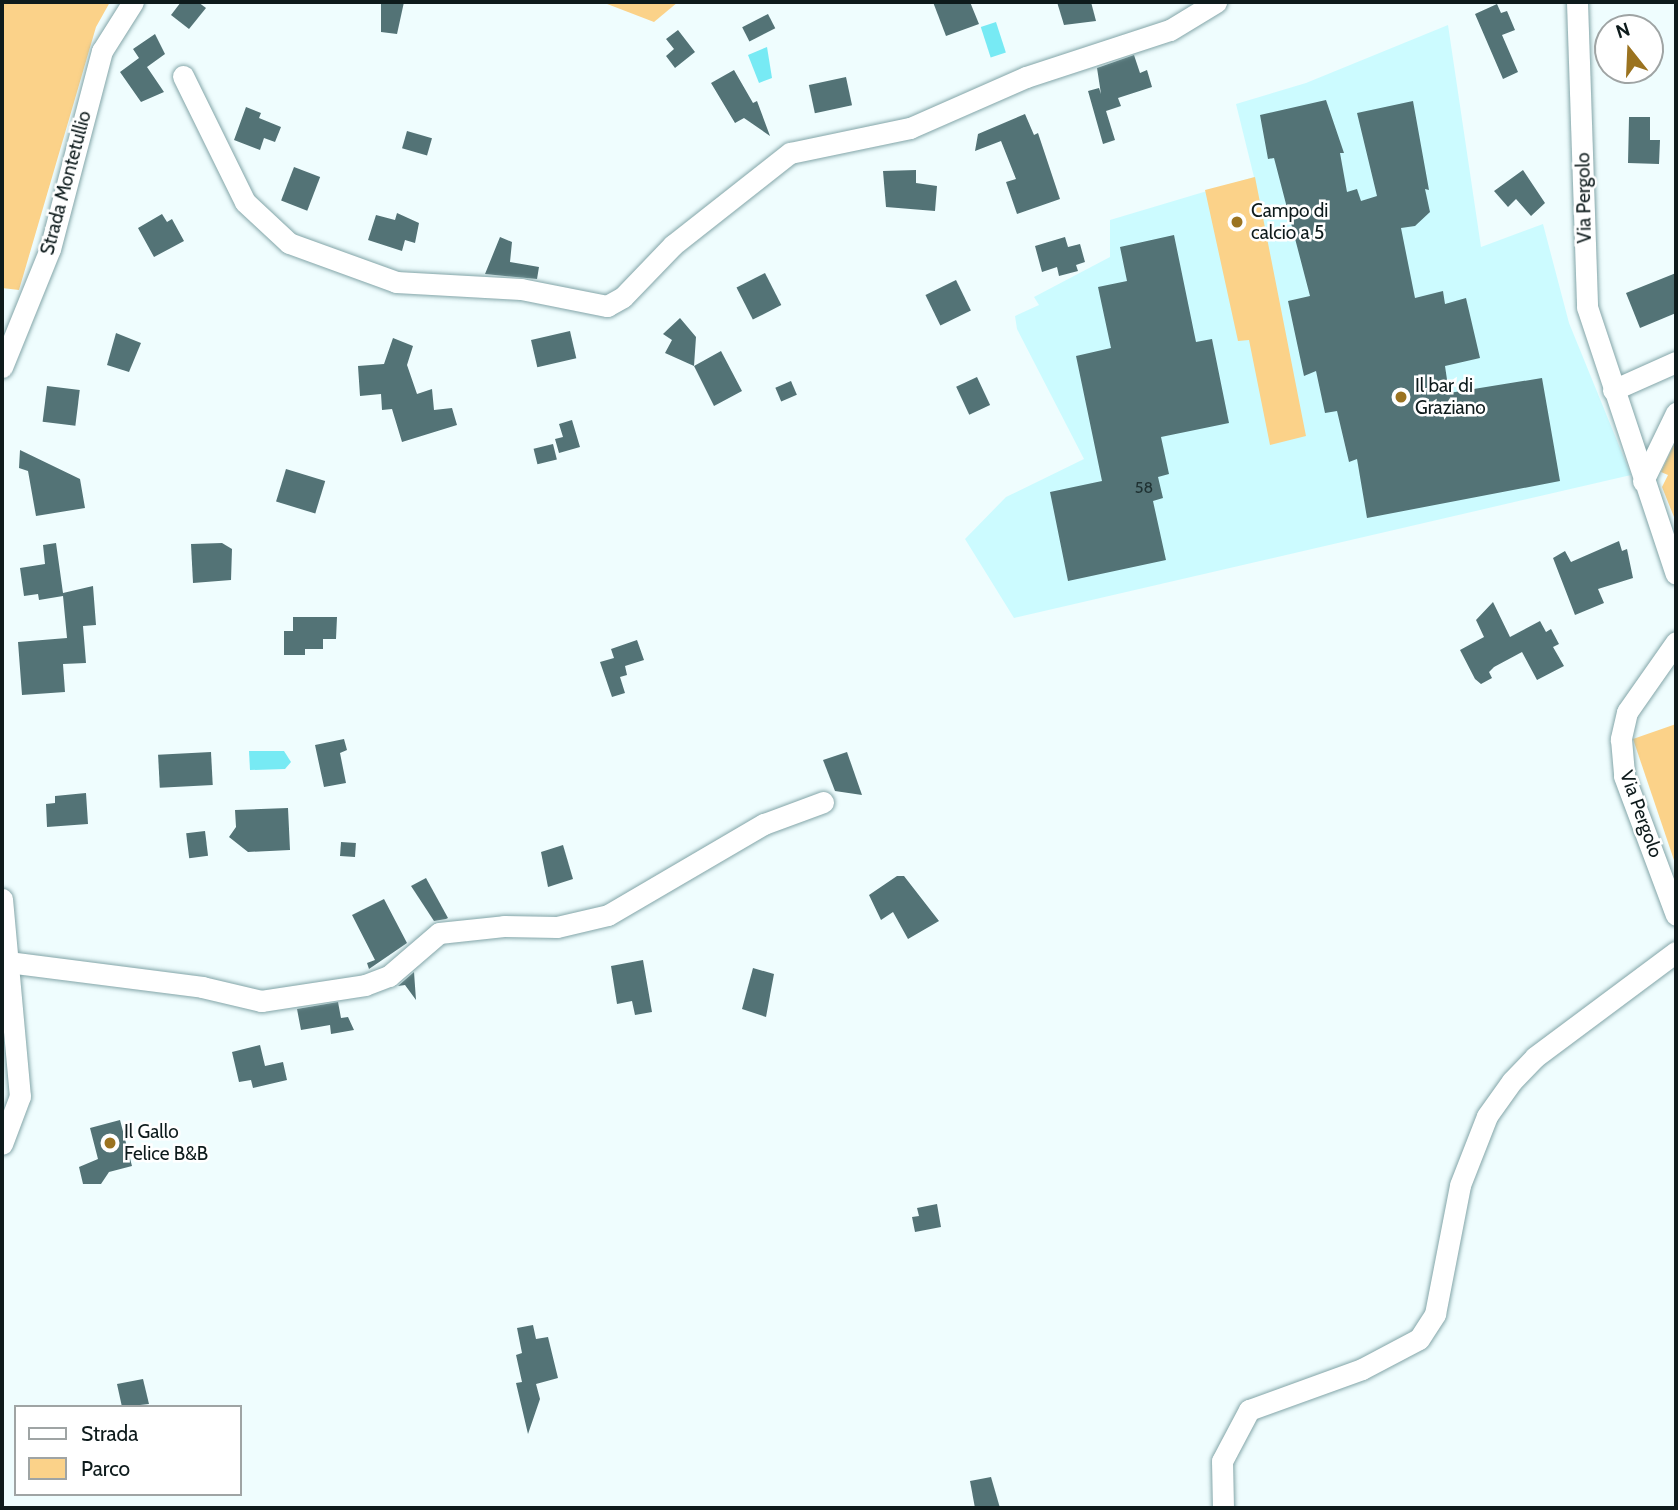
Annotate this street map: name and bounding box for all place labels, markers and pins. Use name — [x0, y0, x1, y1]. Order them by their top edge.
place label: Campo di calcio a 5 — [1251, 200, 1328, 244]
marker: Campo di calcio a 5 — [1229, 214, 1245, 230]
place label: Il bar di Graziano — [1415, 375, 1486, 419]
marker: Il bar di Graziano — [1393, 389, 1409, 405]
place label: Il Gallo Felice B&B — [124, 1121, 208, 1165]
marker: Il Gallo Felice B&B — [102, 1135, 118, 1151]

